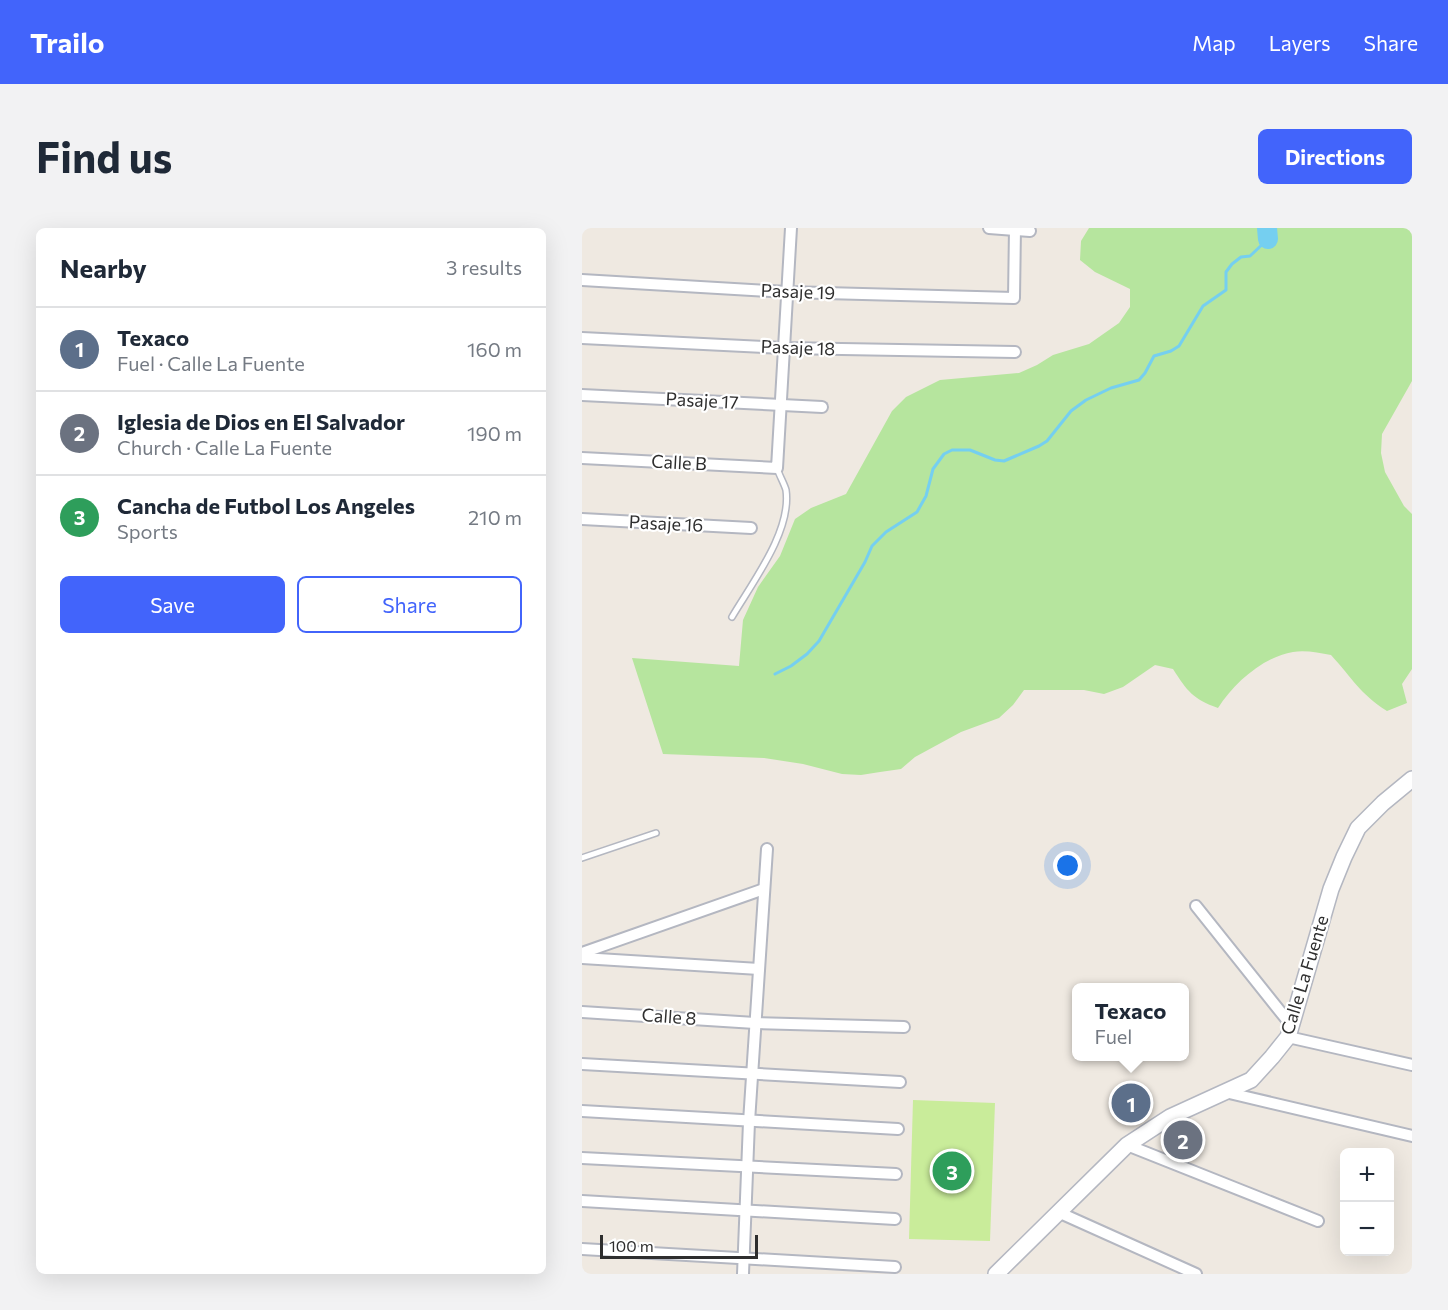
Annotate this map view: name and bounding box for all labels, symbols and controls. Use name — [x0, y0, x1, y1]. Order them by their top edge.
text: Trailo — [30, 25, 105, 59]
text: Map — [1192, 30, 1236, 55]
text: Layers — [1269, 30, 1331, 55]
text: Share — [1364, 30, 1418, 55]
button: Directions — [1258, 129, 1412, 184]
text: Find us — [36, 130, 172, 182]
text: Nearby — [60, 252, 147, 283]
text: 3 results — [446, 255, 522, 279]
street label: Pasaje 19 — [760, 279, 836, 303]
text: Texaco — [117, 324, 189, 351]
street label: Pasaje 18 — [760, 335, 836, 359]
text: 1 — [75, 337, 84, 361]
text: 160 m — [467, 337, 522, 361]
text: Fuel · Calle La Fuente — [117, 351, 305, 375]
street label: Pasaje 17 — [665, 387, 739, 413]
text: Iglesia de Dios en El Salvador — [117, 408, 405, 435]
text: 2 — [74, 421, 85, 445]
text: 190 m — [467, 421, 522, 445]
text: Church · Calle La Fuente — [117, 435, 332, 459]
street label: Calle B — [651, 450, 707, 474]
text: Cancha de Futbol Los Angeles — [117, 492, 415, 519]
text: 3 — [74, 505, 85, 529]
text: 210 m — [468, 505, 522, 529]
street label: Pasaje 16 — [628, 510, 704, 536]
text: Sports — [117, 519, 178, 543]
button: Save — [60, 576, 285, 633]
button: Share — [297, 576, 522, 633]
your location — [1053, 851, 1082, 880]
street label: Calle La Fuente — [1275, 912, 1333, 1037]
popup — [1072, 983, 1189, 1061]
text: Texaco — [1094, 997, 1167, 1024]
street label: Calle 8 — [641, 1003, 697, 1029]
text: Fuel — [1094, 1024, 1132, 1048]
pin: 1 — [1112, 1080, 1150, 1126]
pin: 2 — [1164, 1118, 1202, 1162]
pin: 3 — [932, 1148, 971, 1194]
map controls — [1340, 1148, 1394, 1256]
button: + — [1340, 1148, 1394, 1202]
button: − — [1340, 1202, 1394, 1256]
scale bar — [600, 1232, 758, 1260]
text: 100 m — [609, 1236, 654, 1255]

